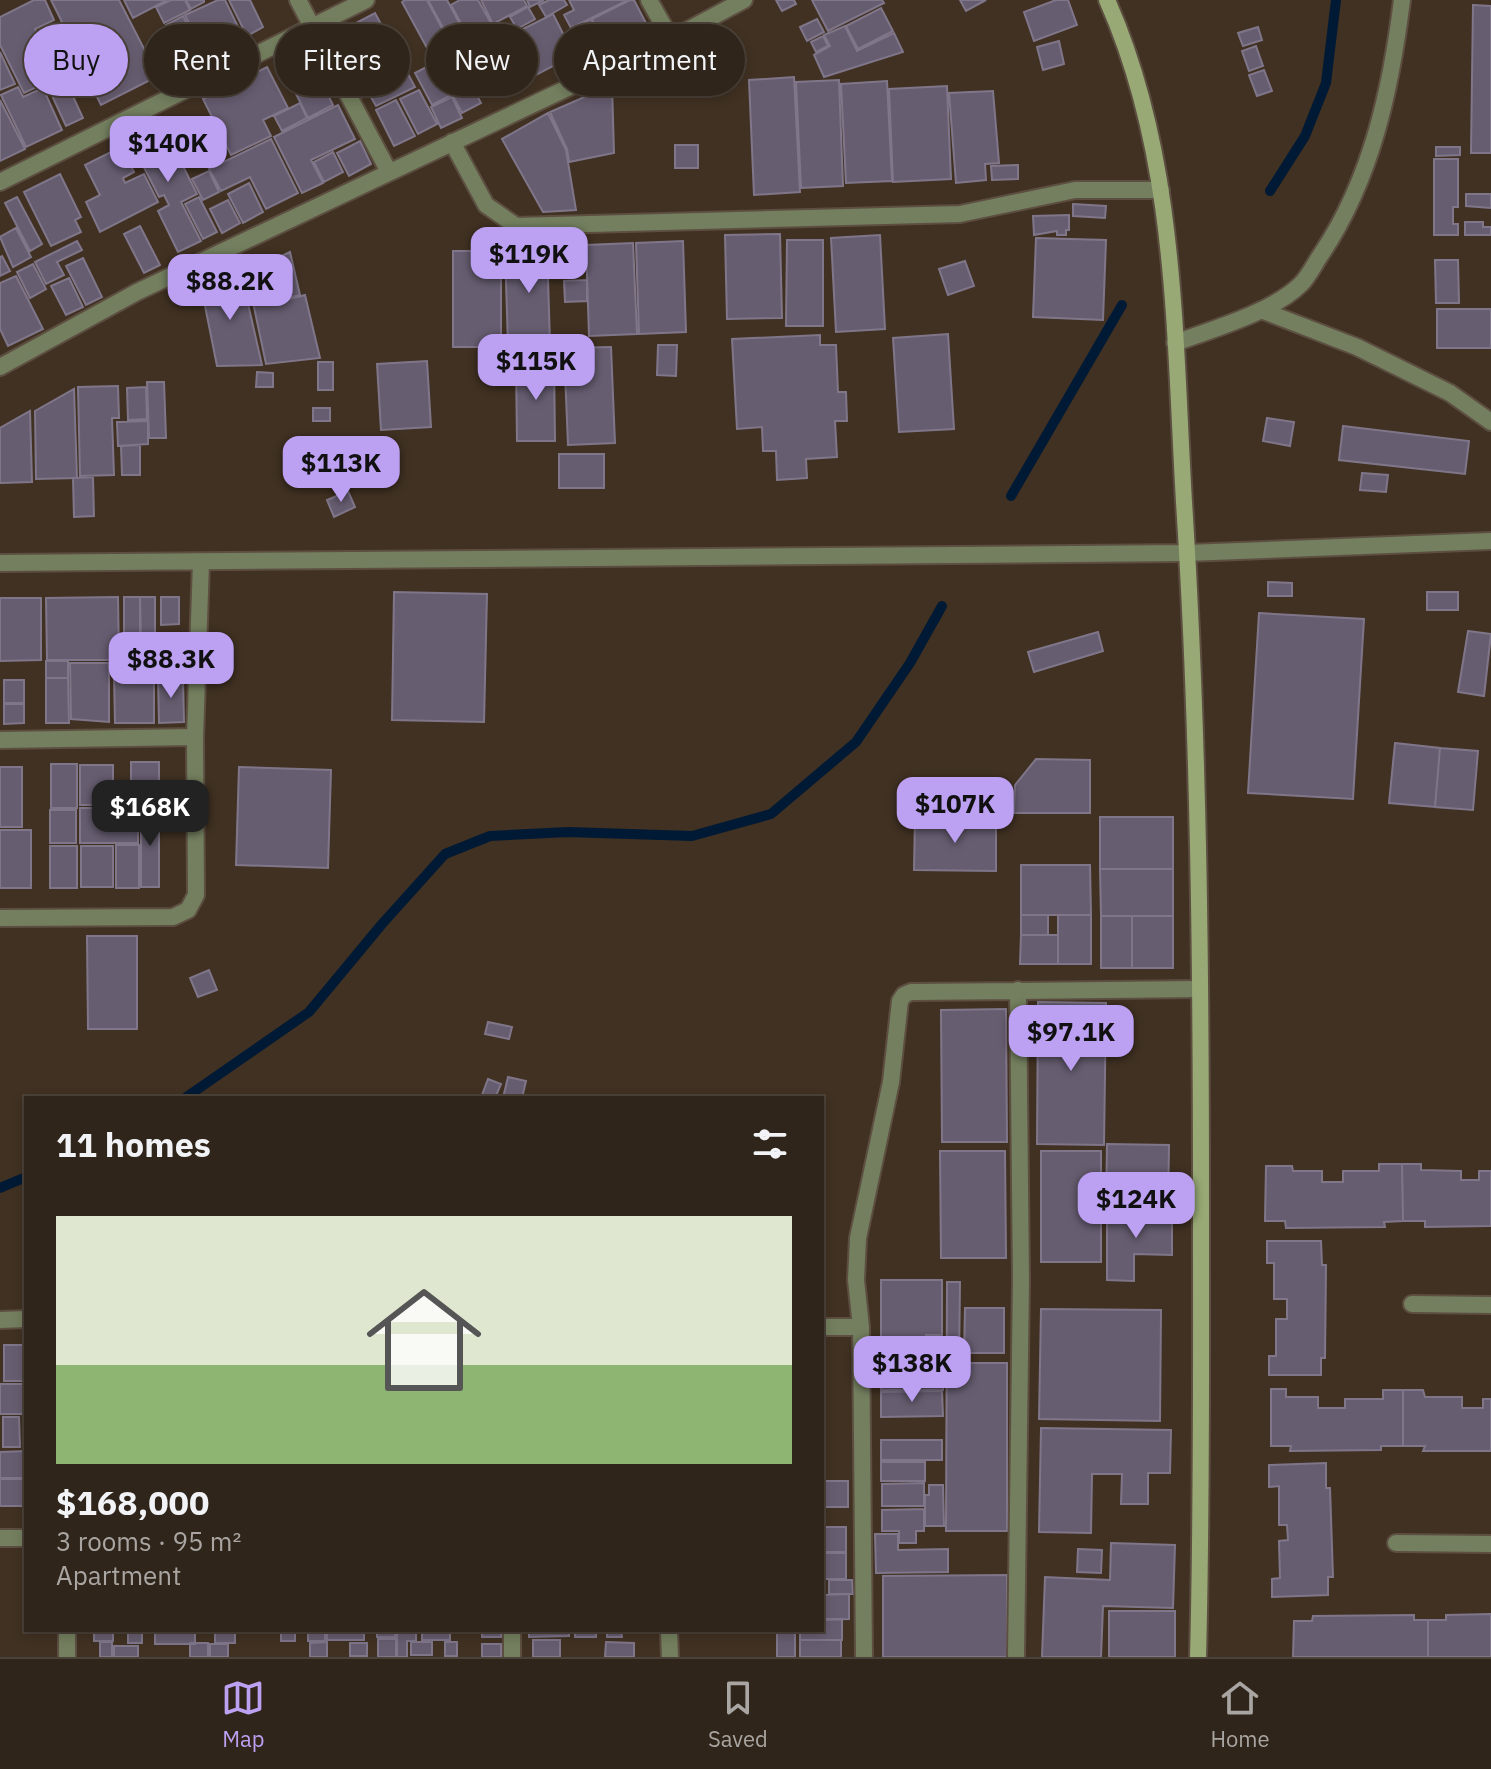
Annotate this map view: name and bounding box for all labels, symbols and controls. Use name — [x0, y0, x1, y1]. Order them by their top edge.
chip: Buy — [24, 24, 128, 96]
chip: Rent — [144, 24, 259, 96]
chip: Filters — [275, 24, 410, 96]
chip: New — [426, 24, 538, 96]
chip: Apartment — [554, 24, 745, 96]
pin: $140K — [112, 116, 224, 184]
text: $140K — [128, 125, 208, 159]
pin: $119K — [473, 227, 585, 295]
text: $119K — [489, 236, 569, 270]
pin: $88.2K — [165, 254, 295, 322]
text: $88.2K — [186, 263, 274, 297]
pin: $115K — [480, 334, 592, 402]
text: $115K — [496, 343, 576, 377]
pin: $113K — [285, 436, 397, 504]
text: $113K — [301, 445, 381, 479]
pin: $88.3K — [106, 632, 236, 700]
text: $88.3K — [127, 641, 215, 675]
pin: $107K — [899, 777, 1011, 845]
pin: $168K — [94, 780, 206, 848]
text: $107K — [915, 786, 995, 820]
text: $168K — [110, 789, 190, 823]
pin: $97.1K — [1006, 1005, 1136, 1073]
text: $97.1K — [1027, 1014, 1115, 1048]
text: 11 homes — [56, 1122, 211, 1166]
icon: filters — [748, 1122, 792, 1166]
pin: $124K — [1080, 1172, 1192, 1240]
text: $124K — [1096, 1181, 1176, 1215]
icon: home — [352, 1268, 496, 1412]
pin: $138K — [856, 1336, 968, 1404]
text: $138K — [872, 1345, 952, 1379]
text: $168,000 — [56, 1480, 209, 1524]
text: 3 rooms · 95 m² — [56, 1524, 241, 1558]
text: Apartment — [56, 1558, 181, 1592]
tab: Map — [221, 1676, 265, 1753]
tab: Saved — [708, 1676, 768, 1753]
tab: Home — [1210, 1676, 1270, 1753]

